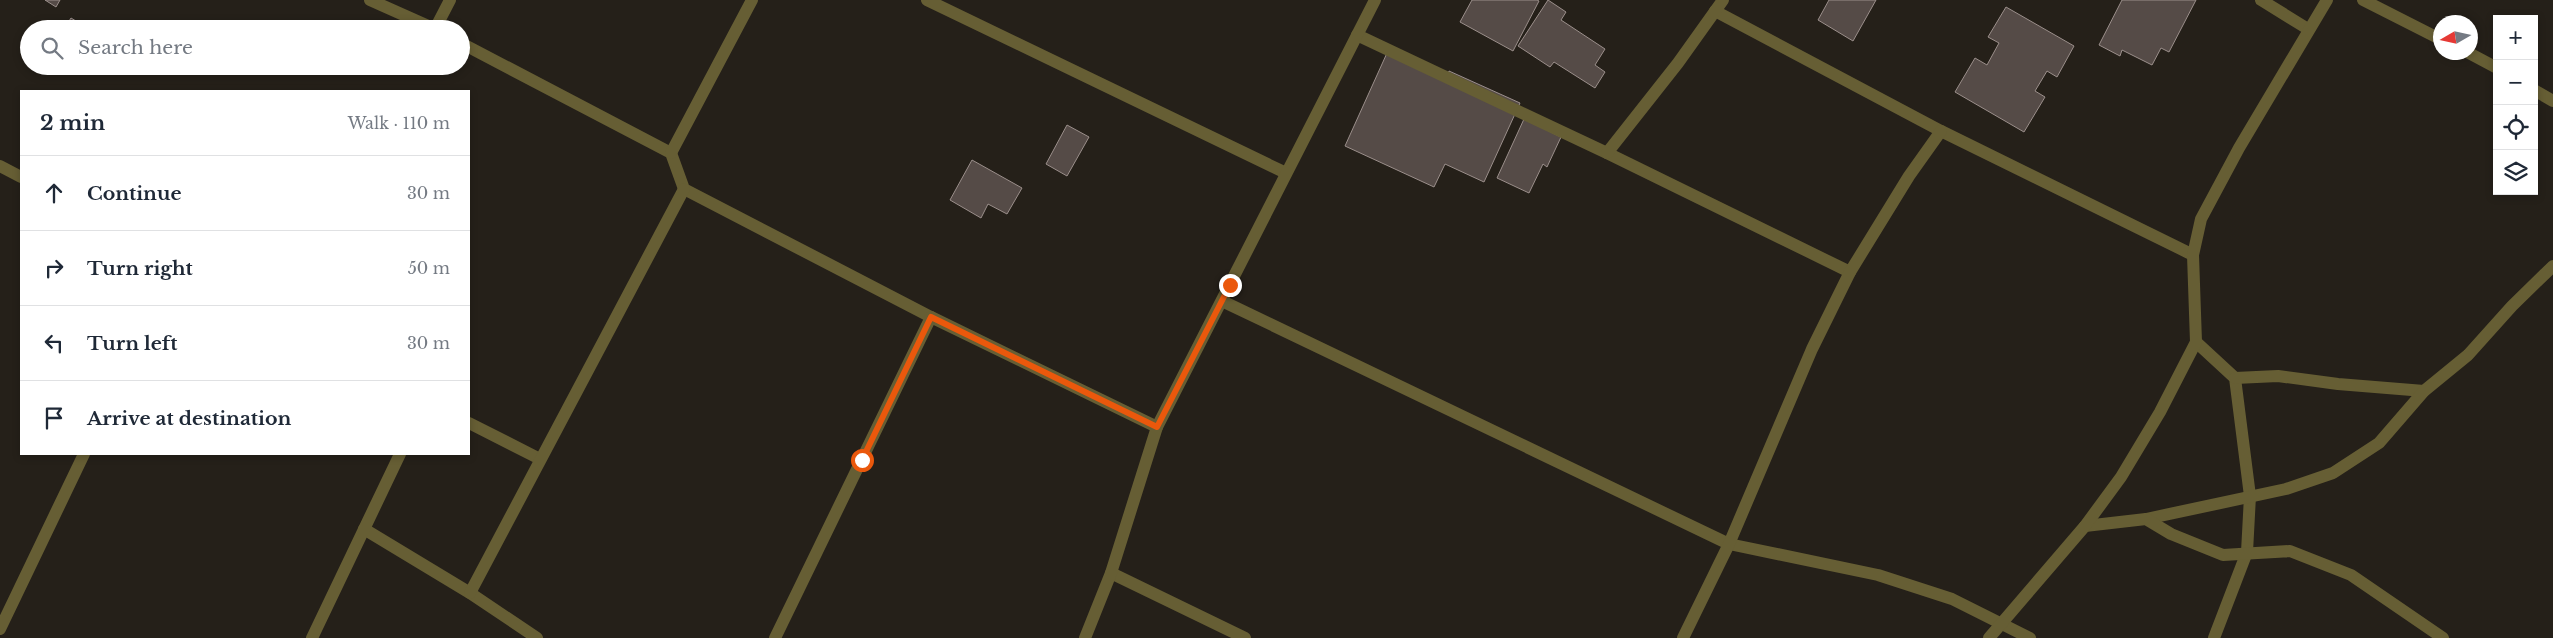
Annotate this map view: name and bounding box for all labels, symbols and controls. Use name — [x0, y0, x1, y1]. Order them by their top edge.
north arrow — [2433, 15, 2478, 60]
map controls — [2493, 15, 2538, 195]
button: + — [2493, 15, 2538, 60]
search box — [20, 20, 470, 75]
icon: search — [38, 34, 66, 62]
text: Search here — [78, 36, 193, 59]
button: − — [2493, 60, 2538, 105]
button: locate — [2493, 105, 2538, 150]
text: 2 min — [40, 110, 105, 136]
text: Walk · 110 m — [348, 113, 450, 133]
button: layers — [2493, 150, 2538, 195]
icon: ahead — [40, 179, 68, 207]
text: Continue — [87, 182, 182, 205]
text: 30 m — [407, 183, 450, 203]
icon: right — [40, 254, 68, 282]
text: Turn right — [87, 257, 193, 280]
text: 50 m — [408, 258, 450, 278]
route end — [1219, 274, 1242, 297]
icon: left — [40, 329, 68, 357]
text: Turn left — [87, 332, 178, 355]
text: 30 m — [407, 333, 450, 353]
icon: arrive — [40, 404, 68, 432]
text: Arrive at destination — [87, 407, 291, 430]
route start — [851, 449, 874, 472]

